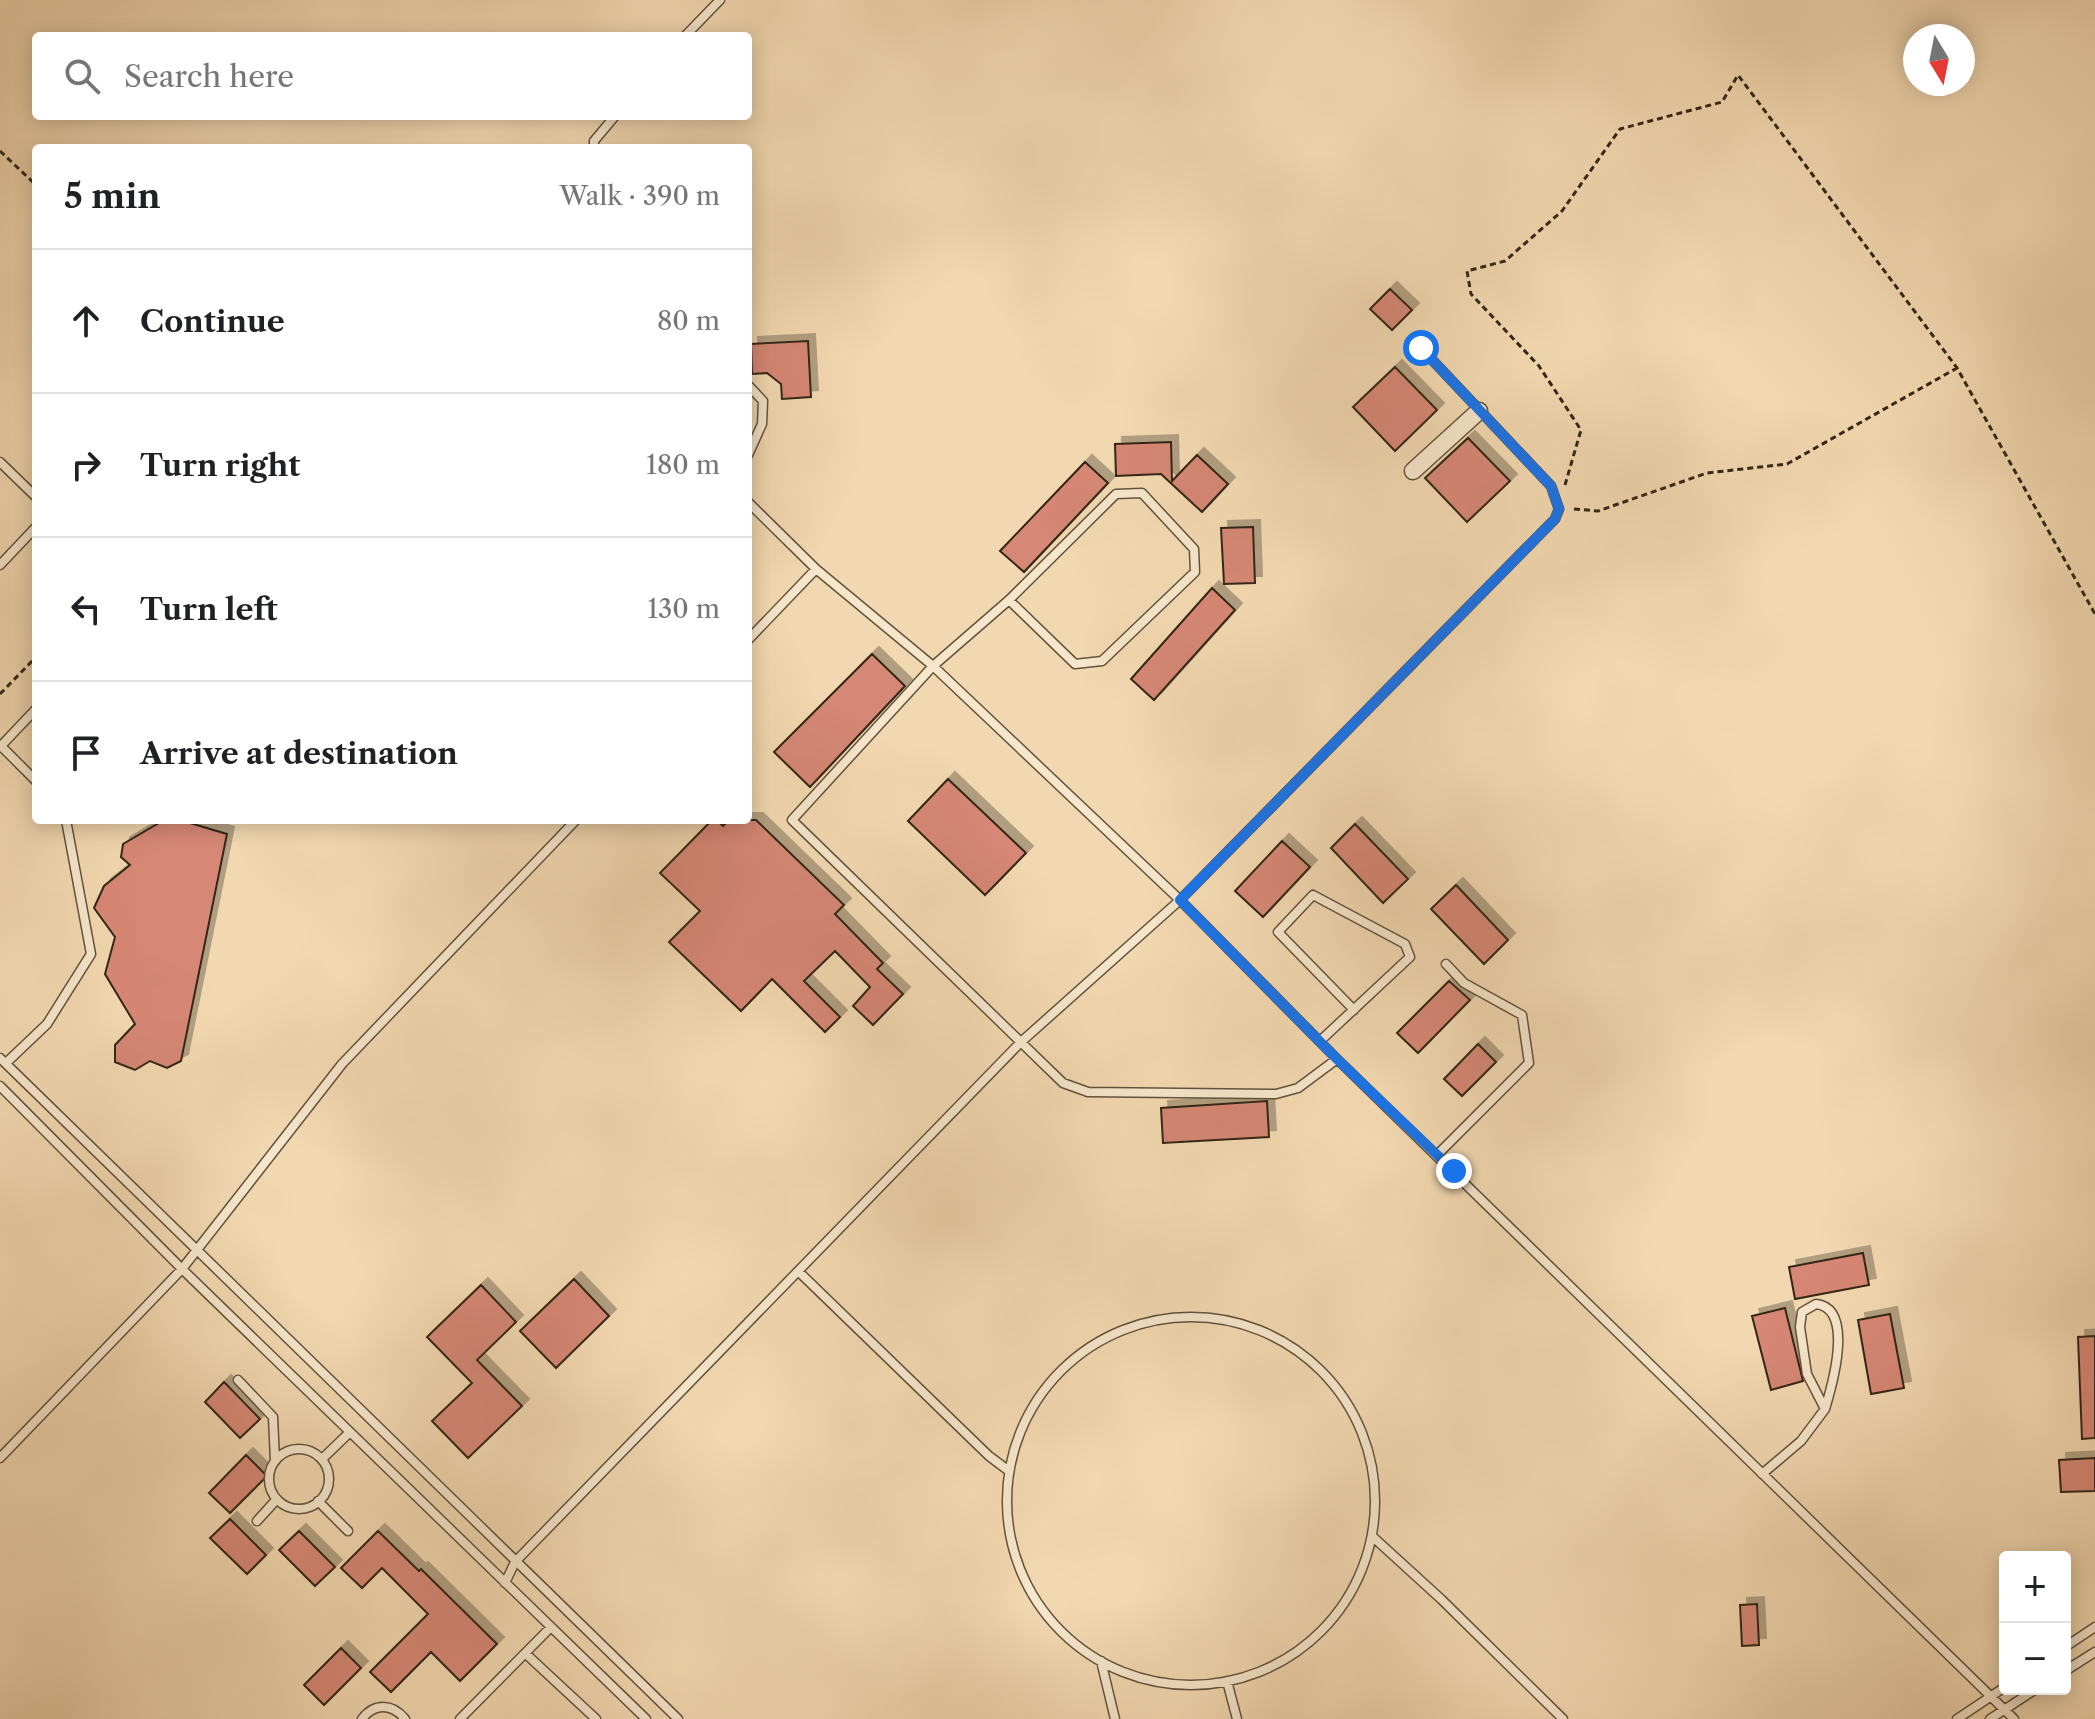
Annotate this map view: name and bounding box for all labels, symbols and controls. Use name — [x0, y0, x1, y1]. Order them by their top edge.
north arrow — [1903, 24, 1975, 96]
search box — [32, 32, 752, 120]
icon: search — [60, 54, 104, 98]
text: Search here — [124, 58, 294, 95]
text: 5 min — [64, 175, 161, 217]
text: Walk · 390 m — [560, 180, 720, 212]
icon: ahead — [64, 299, 108, 343]
text: Continue — [140, 303, 285, 340]
text: 80 m — [657, 305, 720, 337]
route start — [1403, 330, 1439, 366]
icon: right — [64, 443, 108, 487]
text: Turn right — [140, 447, 300, 484]
text: 180 m — [646, 449, 720, 481]
icon: left — [64, 587, 108, 631]
text: Turn left — [140, 591, 277, 628]
text: 130 m — [647, 593, 720, 625]
icon: arrive — [64, 731, 108, 775]
text: Arrive at destination — [140, 735, 458, 772]
route end — [1436, 1153, 1472, 1189]
map controls — [1999, 1551, 2071, 1695]
button: + — [1999, 1551, 2071, 1623]
button: − — [1999, 1623, 2071, 1695]

